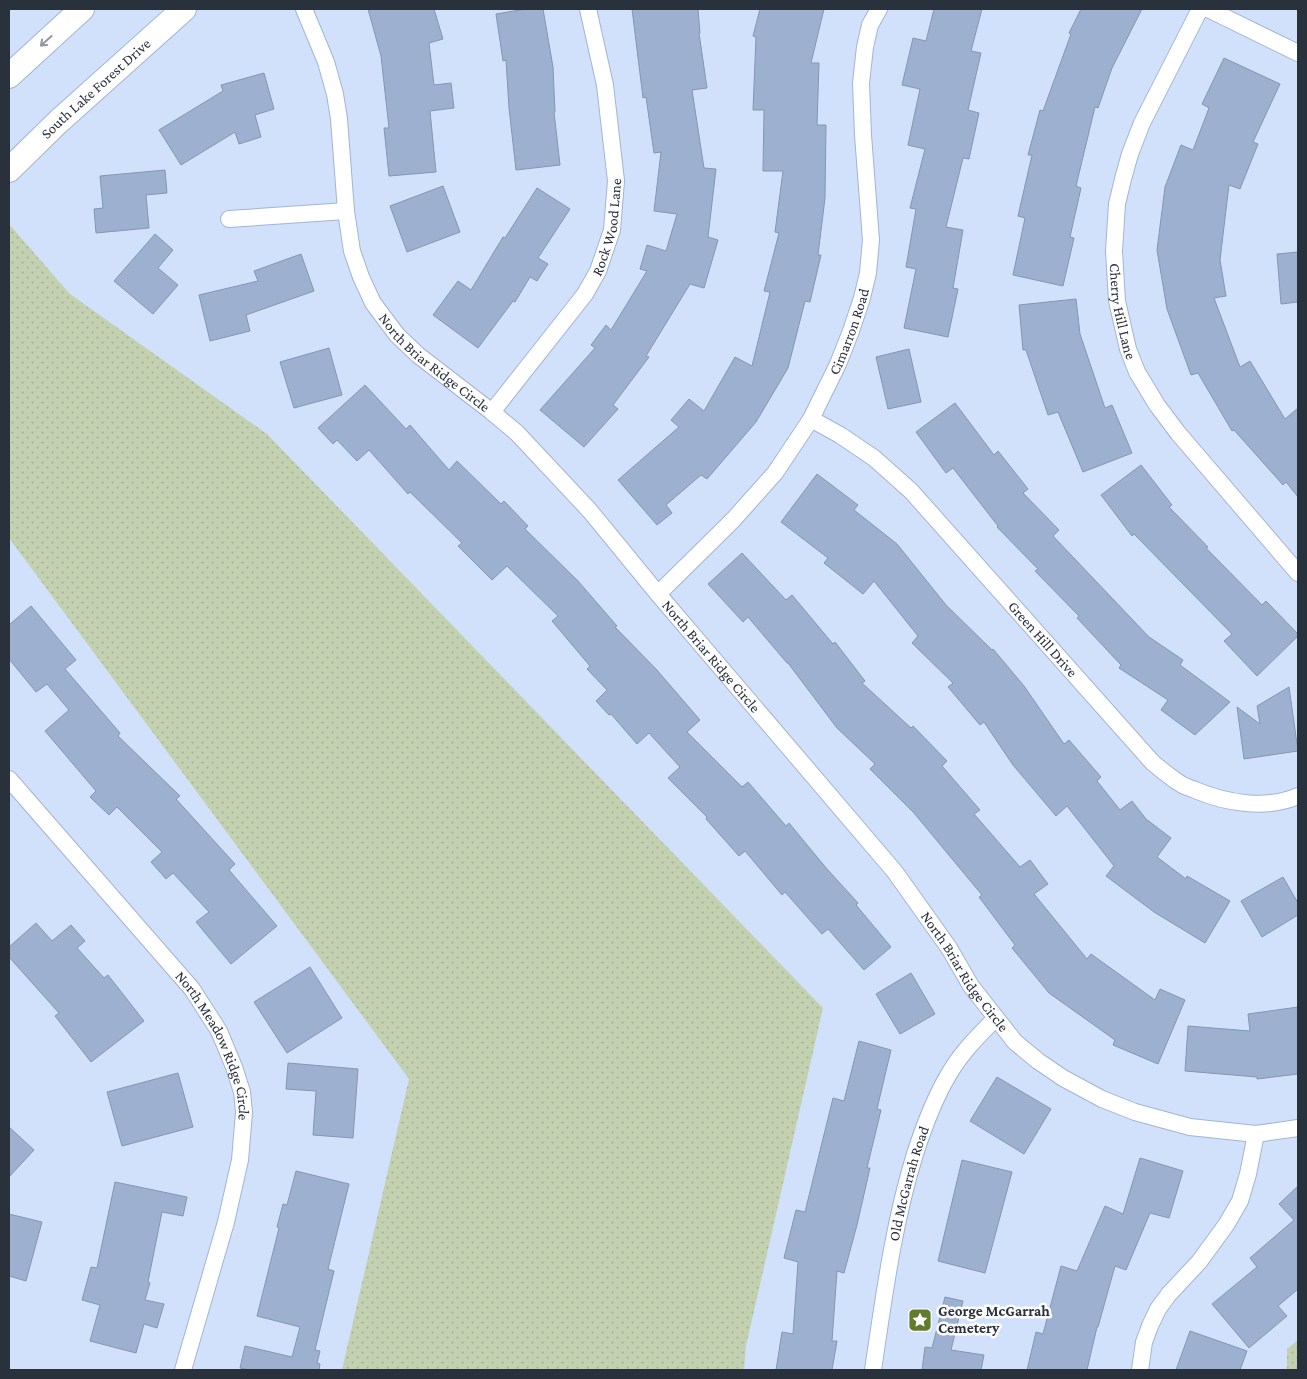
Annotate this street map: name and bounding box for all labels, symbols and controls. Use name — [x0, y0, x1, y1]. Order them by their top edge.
street label: South Lake Forest Drive — [38, 35, 154, 142]
one-way arrow — [39, 35, 52, 47]
street label: Rock Wood Lane — [589, 177, 624, 279]
street label: Cherry Hill Lane — [1107, 263, 1139, 362]
street label: Cimarron Road — [826, 287, 872, 377]
street label: North Briar Ridge Circle — [376, 310, 493, 415]
street label: North Briar Ridge Circle — [659, 597, 764, 716]
street label: Green Hill Drive — [1005, 598, 1081, 681]
street label: North Briar Ridge Circle — [918, 909, 1012, 1035]
street label: North Meadow Ridge Circle — [172, 968, 252, 1122]
street label: Old McGarrah Road — [886, 1124, 932, 1242]
place label: George McGarrah Cemetery — [938, 1303, 1050, 1336]
place icon: George McGarrah Cemetery — [907, 1307, 933, 1333]

